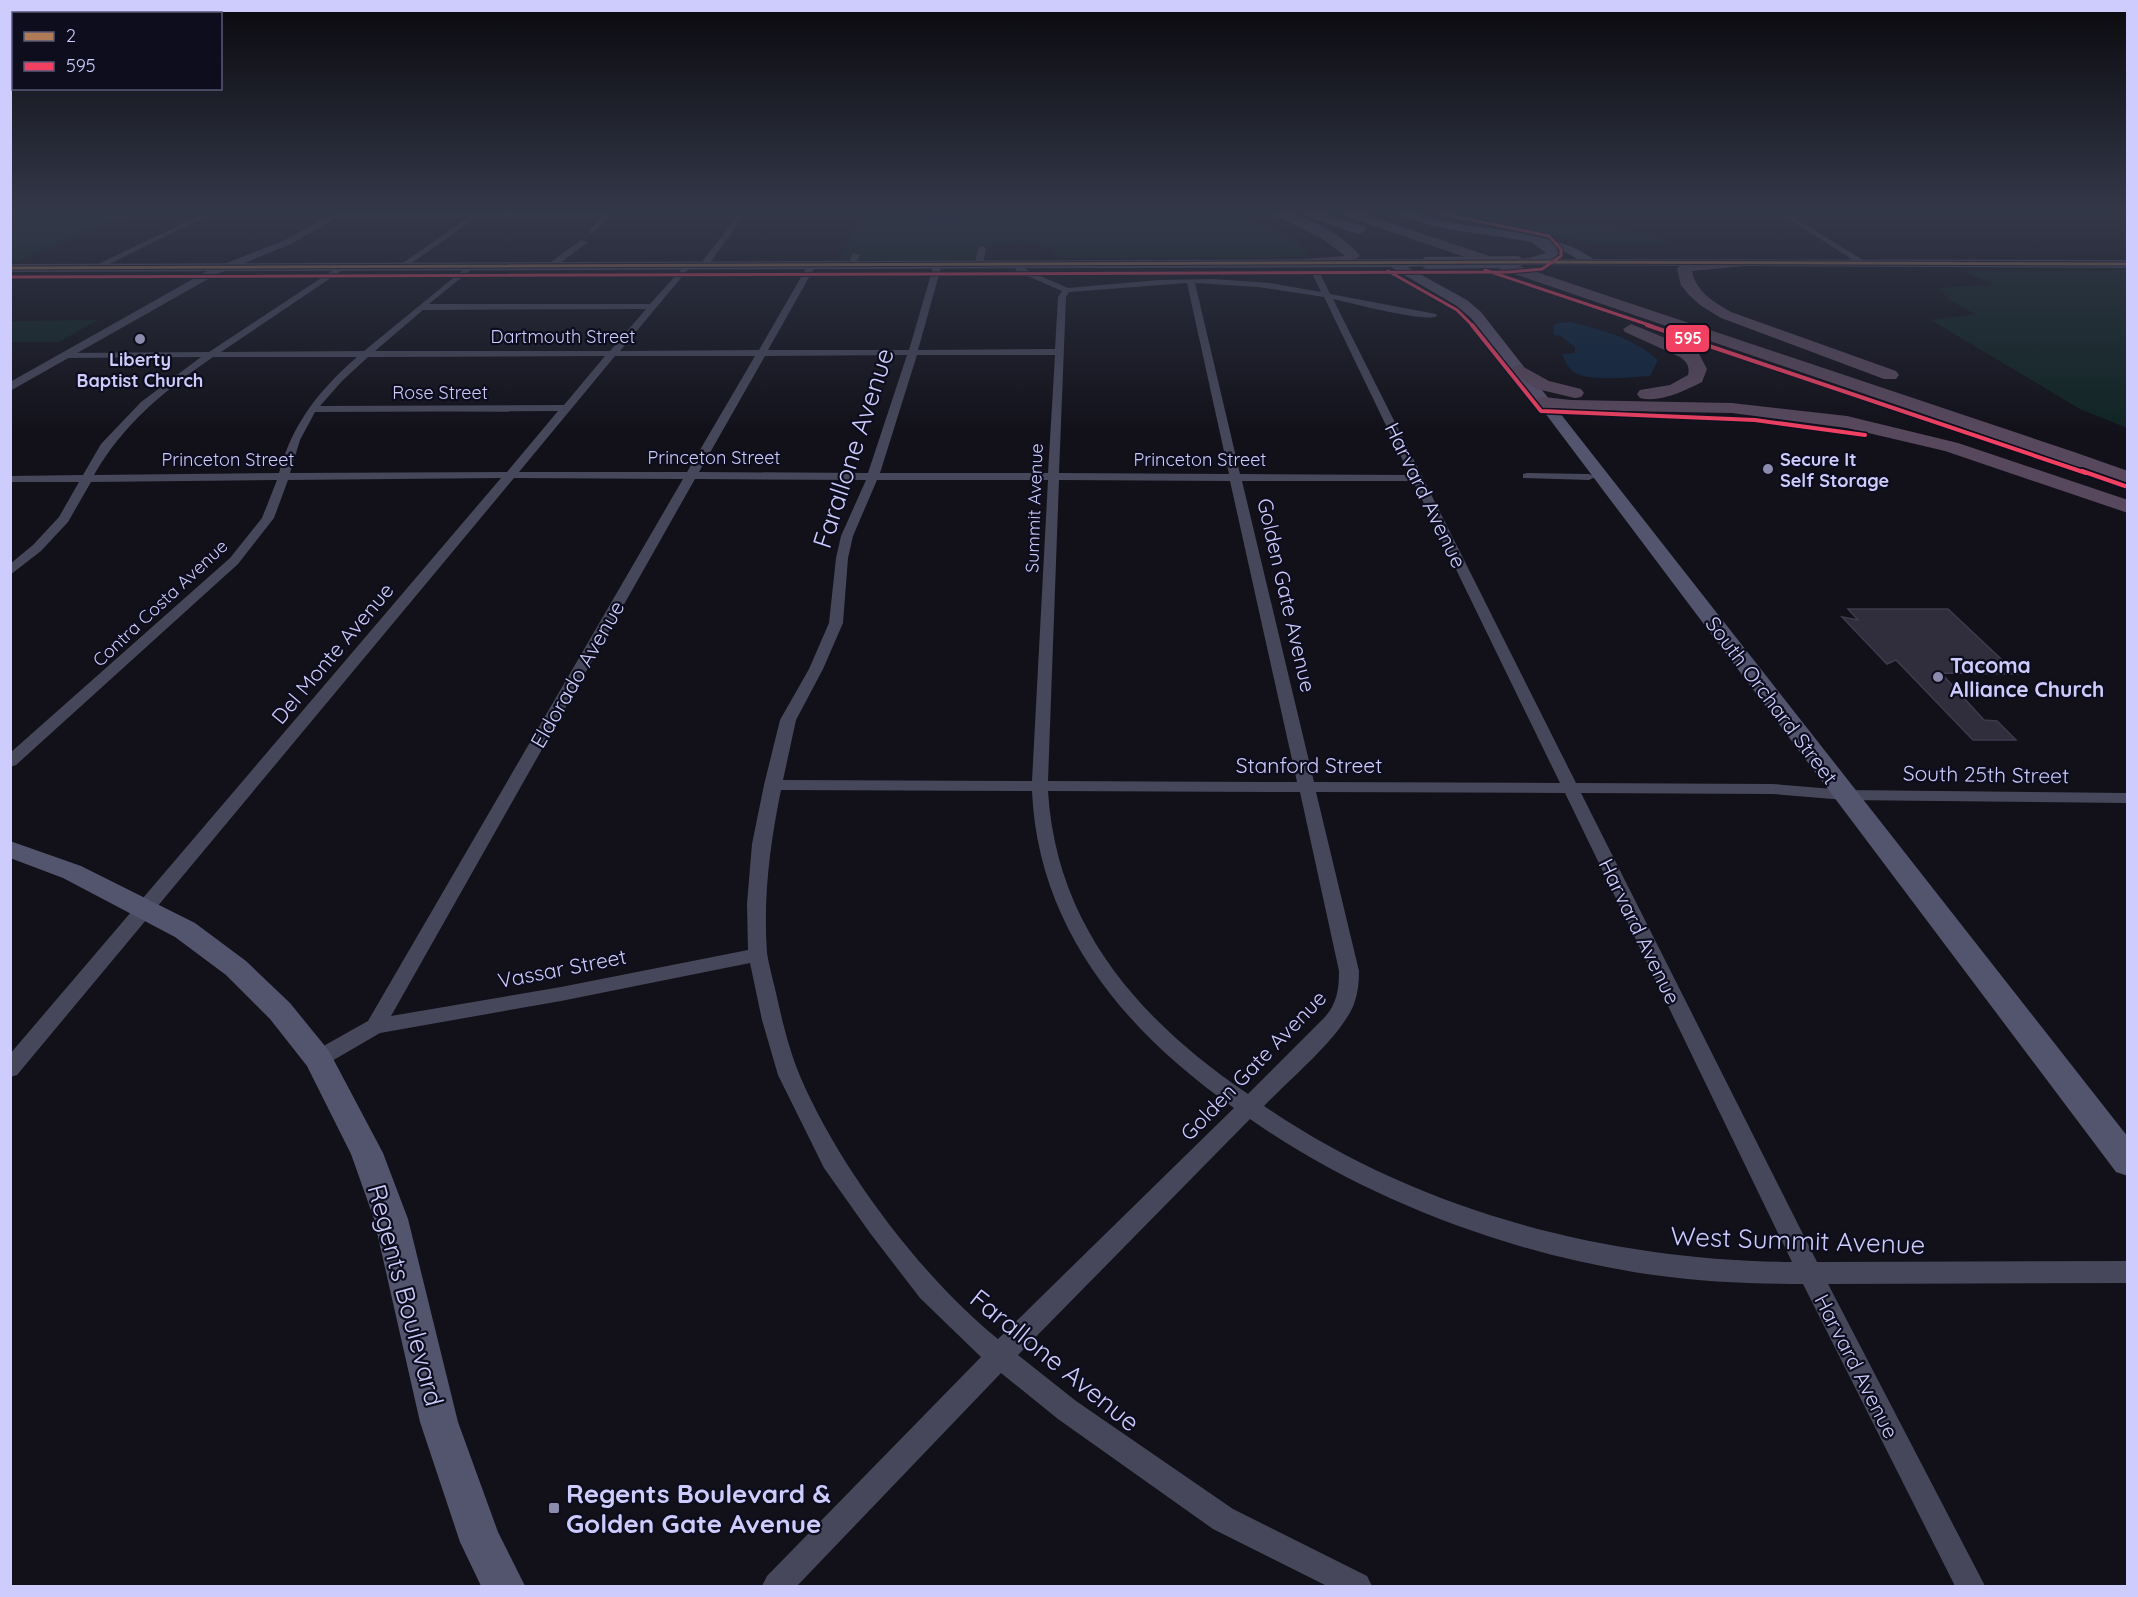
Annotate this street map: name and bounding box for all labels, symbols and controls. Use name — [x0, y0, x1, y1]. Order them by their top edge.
legend — [12, 12, 222, 90]
text: 2 — [66, 24, 76, 47]
text: 595 — [66, 54, 96, 77]
line badge: 595 — [1665, 324, 1710, 353]
street label: Dartmouth Street — [491, 325, 635, 348]
text: 595 — [1674, 328, 1702, 348]
marker: Liberty Baptist Church — [133, 332, 147, 346]
street label: Farallone Avenue — [805, 344, 901, 552]
place label: Liberty Baptist Church — [77, 348, 203, 392]
street label: Rose Street — [392, 381, 488, 404]
street label: Harvard Avenue — [1380, 418, 1472, 572]
street label: Summit Avenue — [1020, 443, 1048, 573]
street label: Princeton Street — [648, 446, 780, 469]
street label: Princeton Street — [162, 448, 294, 471]
street label: Princeton Street — [1134, 448, 1266, 471]
place label: Secure It Self Storage — [1780, 448, 1889, 492]
marker: Secure It Self Storage — [1761, 462, 1775, 476]
street label: Golden Gate Avenue — [1252, 495, 1322, 695]
street label: Contra Costa Avenue — [88, 534, 232, 672]
street label: Del Monte Avenue — [265, 577, 399, 729]
street label: Eldorado Avenue — [524, 596, 630, 752]
street label: South Orchard Street — [1700, 611, 1844, 789]
place label: Tacoma Alliance Church — [1950, 652, 2104, 702]
marker: Tacoma Alliance Church — [1931, 670, 1945, 684]
street label: Stanford Street — [1236, 752, 1382, 778]
street label: South 25th Street — [1903, 760, 2069, 788]
street label: Harvard Avenue — [1594, 854, 1686, 1008]
street label: Vassar Street — [496, 943, 628, 993]
street label: Golden Gate Avenue — [1175, 985, 1331, 1145]
street label: Regents Boulevard — [361, 1181, 451, 1409]
street label: West Summit Avenue — [1670, 1219, 1926, 1261]
street label: Farallone Avenue — [964, 1282, 1146, 1438]
street label: Harvard Avenue — [1809, 1289, 1905, 1443]
place label: Regents Boulevard & Golden Gate Avenue — [566, 1477, 831, 1540]
marker: Regents Boulevard & Golden Gate Avenue — [547, 1501, 561, 1515]

